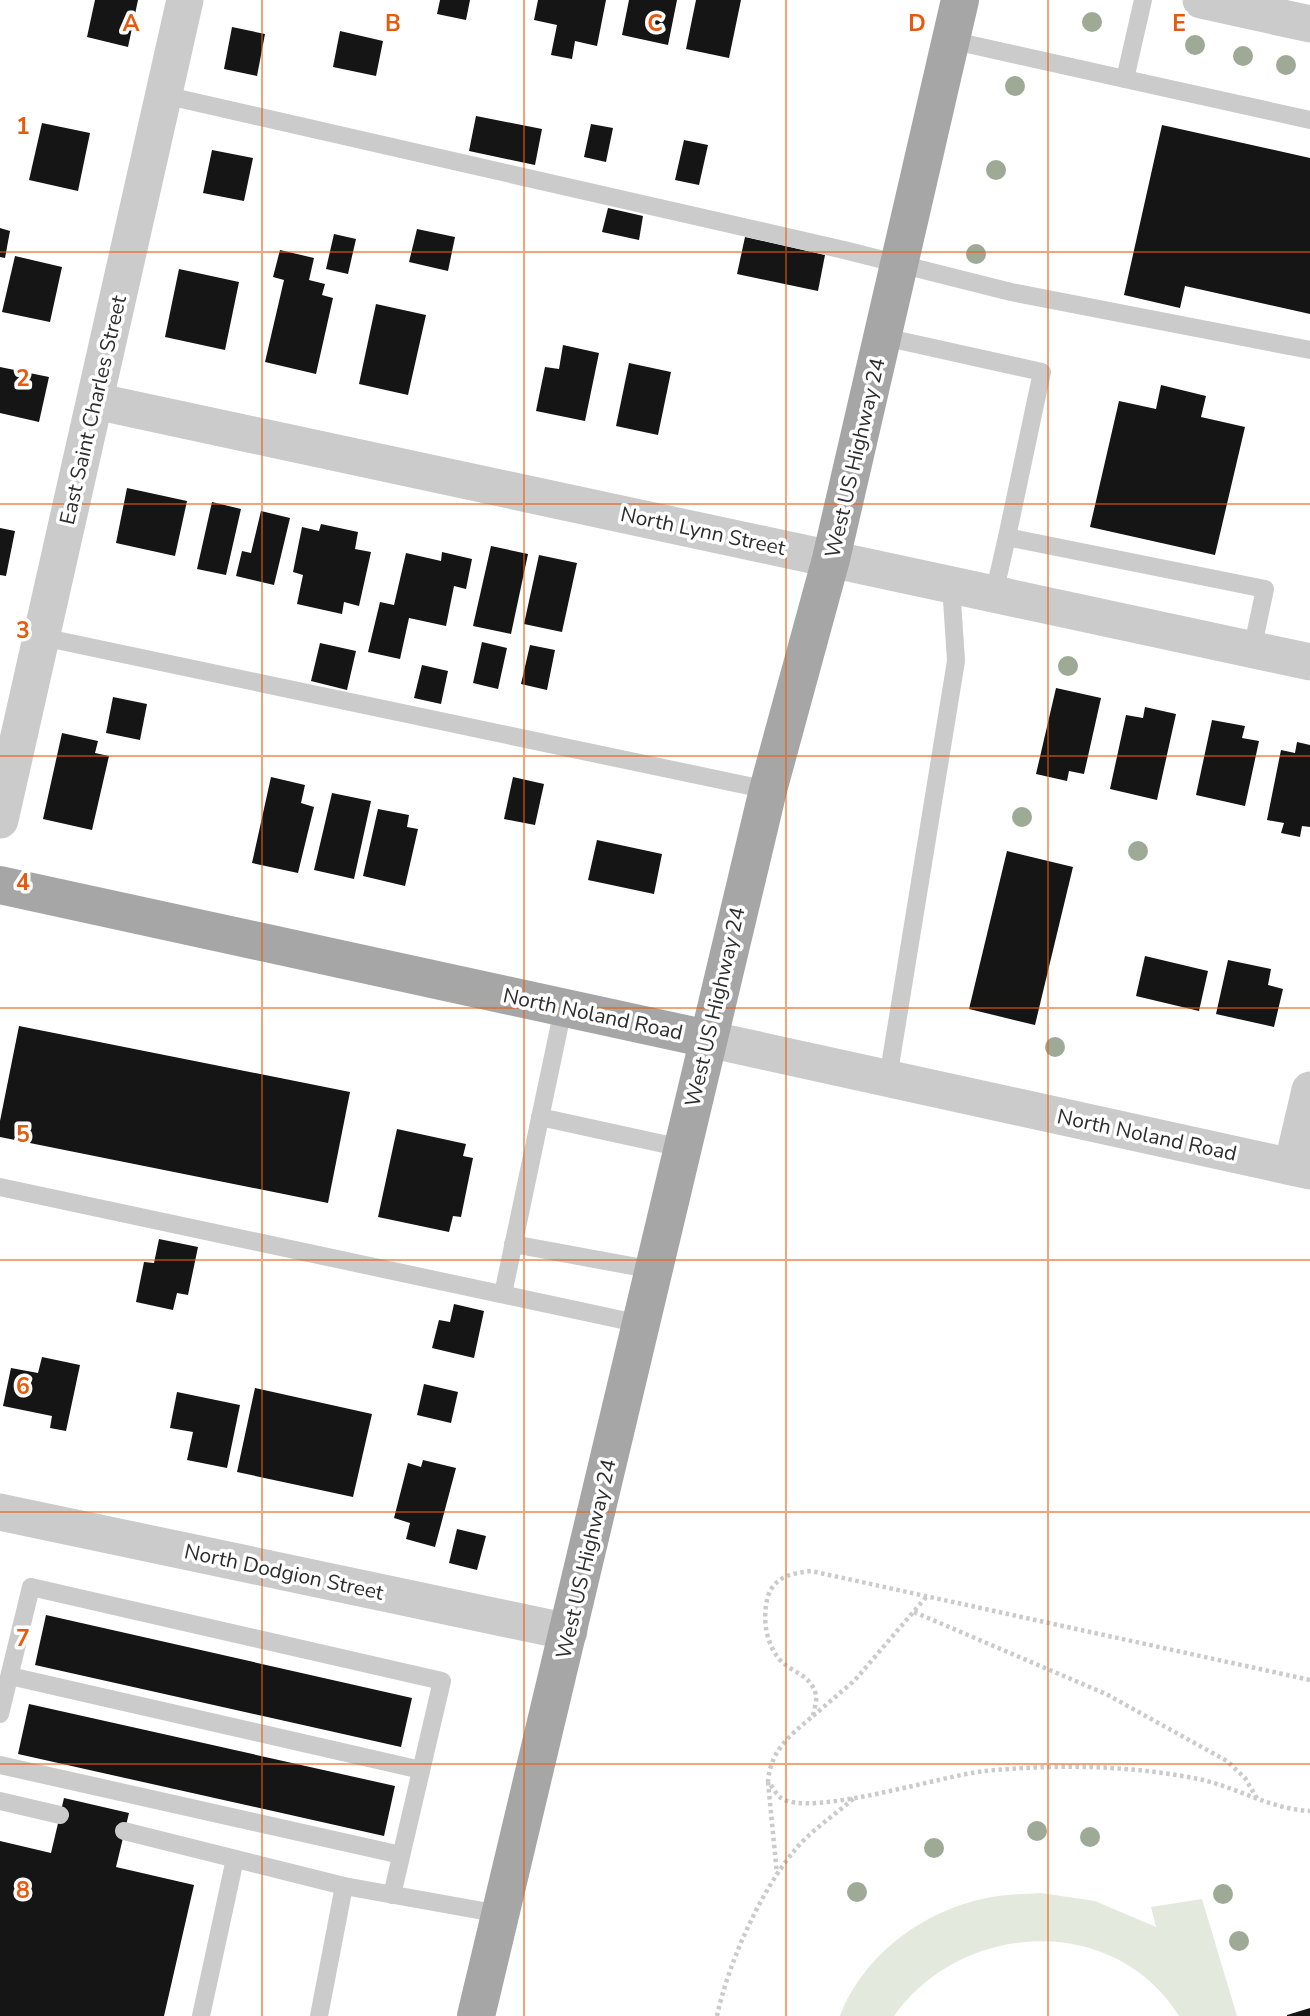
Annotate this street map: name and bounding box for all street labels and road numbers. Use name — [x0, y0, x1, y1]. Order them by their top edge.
street label: East Saint Charles Street — [53, 292, 133, 527]
street label: West US Highway 24 — [818, 355, 892, 561]
street label: North Lynn Street — [618, 500, 789, 562]
street label: West US Highway 24 — [678, 904, 752, 1110]
street label: North Noland Road — [501, 981, 685, 1047]
street label: North Noland Road — [1055, 1102, 1239, 1168]
street label: West US Highway 24 — [549, 1456, 623, 1662]
street label: North Dodgion Street — [182, 1537, 387, 1607]

